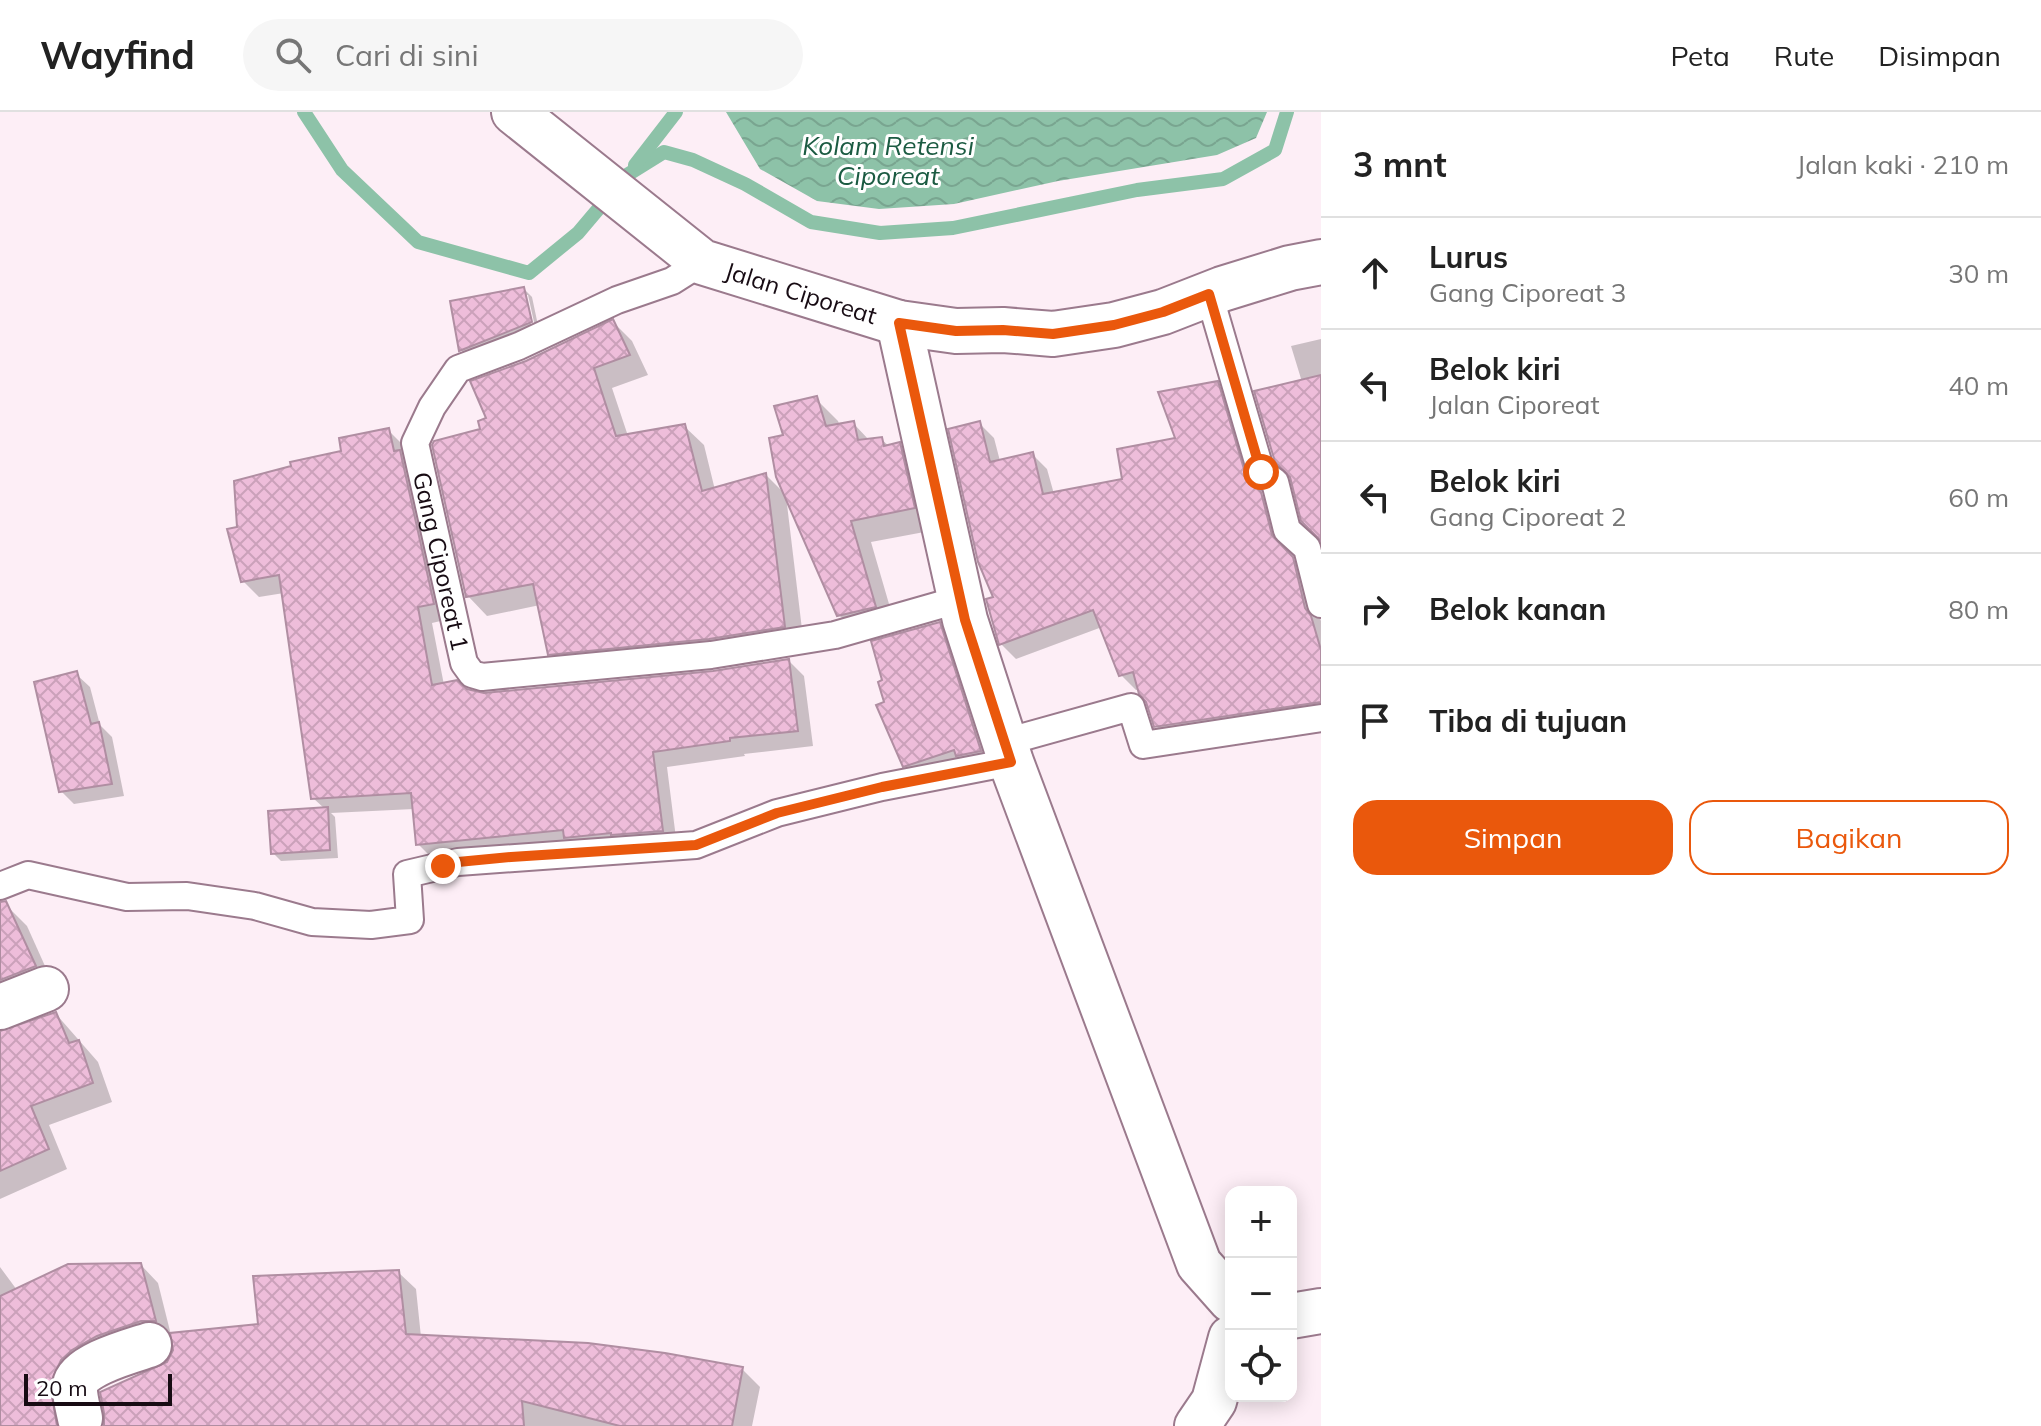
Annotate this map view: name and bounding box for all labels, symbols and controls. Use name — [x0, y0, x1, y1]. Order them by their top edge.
search box — [243, 19, 803, 91]
text: Wayfind — [40, 31, 195, 79]
icon: search — [271, 33, 315, 77]
text: Cari di sini — [335, 36, 479, 74]
text: Peta — [1670, 38, 1730, 73]
text: Rute — [1774, 38, 1834, 73]
text: Disimpan — [1878, 38, 2001, 73]
water label: Kolam Retensi Ciporeat — [802, 129, 975, 192]
text: 3 mnt — [1353, 143, 1447, 186]
text: Jalan kaki · 210 m — [1797, 148, 2009, 181]
text: Lurus — [1429, 238, 1508, 276]
icon: ahead — [1353, 251, 1397, 295]
street label: Jalan Ciporeat — [721, 255, 881, 330]
text: 30 m — [1948, 257, 2009, 290]
text: Gang Ciporeat 3 — [1429, 276, 1626, 309]
text: Belok kiri — [1429, 350, 1561, 388]
icon: left — [1353, 363, 1397, 407]
text: 40 m — [1948, 369, 2009, 402]
text: Jalan Ciporeat — [1429, 388, 1600, 421]
route start — [1243, 454, 1279, 490]
text: Belok kiri — [1429, 462, 1561, 500]
street label: Gang Ciporeat 1 — [407, 469, 476, 653]
icon: left — [1353, 475, 1397, 519]
text: 60 m — [1948, 481, 2009, 514]
text: Gang Ciporeat 2 — [1429, 500, 1626, 533]
icon: right — [1353, 587, 1397, 631]
text: Belok kanan — [1429, 590, 1606, 628]
text: 80 m — [1948, 593, 2009, 626]
icon: arrive — [1353, 699, 1397, 743]
text: Tiba di tujuan — [1429, 702, 1627, 740]
button: Simpan — [1353, 800, 1673, 875]
button: Bagikan — [1689, 800, 2009, 875]
route end — [425, 848, 461, 884]
map controls — [1225, 1186, 1297, 1402]
button: + — [1225, 1186, 1297, 1258]
button: − — [1225, 1258, 1297, 1330]
button: locate — [1225, 1330, 1297, 1402]
scale bar — [24, 1370, 172, 1406]
text: 20 m — [36, 1374, 87, 1402]

